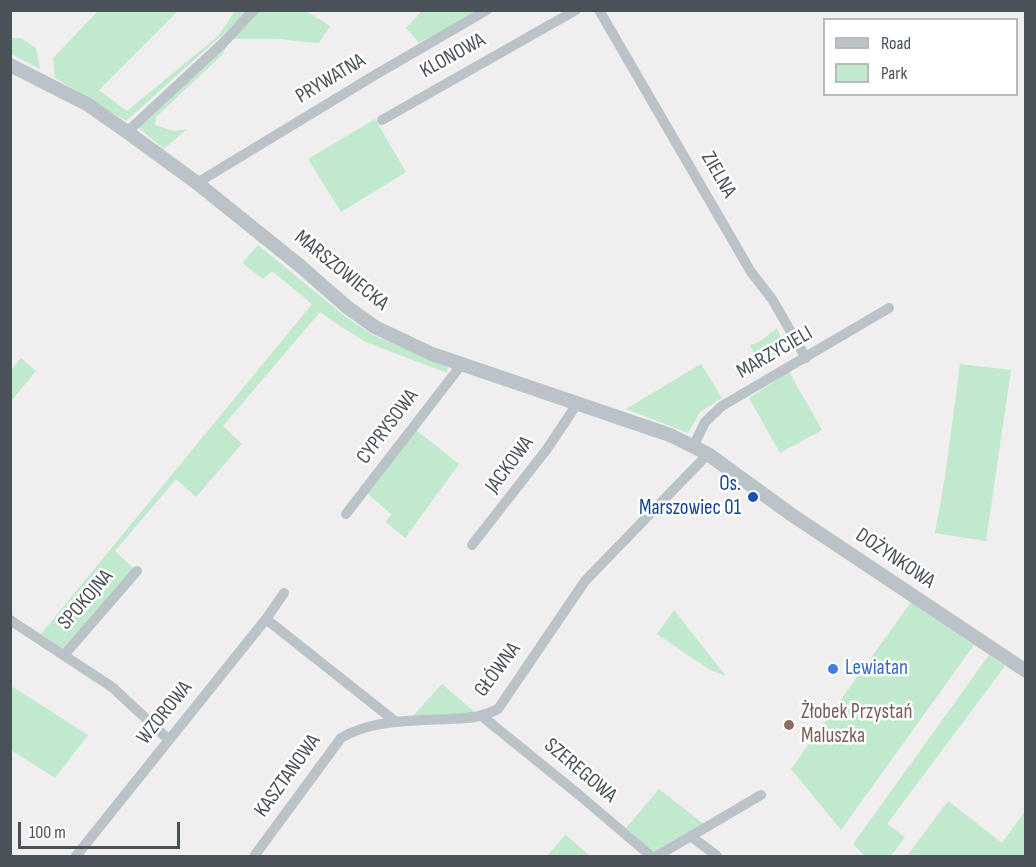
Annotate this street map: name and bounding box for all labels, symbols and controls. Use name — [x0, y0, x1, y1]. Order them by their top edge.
legend — [823, 18, 1018, 96]
street label: KLONOWA — [416, 28, 490, 84]
text: Road — [881, 33, 911, 54]
street label: PRYWATNA — [292, 48, 370, 110]
text: Park — [881, 63, 907, 84]
street label: ZIELNA — [695, 147, 741, 203]
street label: MARSZOWIECKA — [289, 225, 393, 317]
street label: MARZYCIELI — [733, 321, 817, 385]
street label: CYPRYSOWA — [352, 385, 424, 469]
street label: JACKOWA — [480, 431, 540, 499]
place label: Os. Marszowiec 01 — [639, 472, 741, 522]
marker: Os. Marszowiec 01 — [746, 490, 760, 504]
street label: DOŻYNKOWA — [850, 523, 940, 595]
street label: SPOKOJNA — [53, 565, 119, 635]
street label: GŁÓWNA — [469, 638, 527, 702]
place label: Lewiatan — [845, 656, 908, 682]
marker: Lewiatan — [826, 662, 840, 676]
street label: WZOROWA — [132, 676, 198, 750]
place label: Żłobek Przystań Maluszka — [801, 700, 912, 750]
marker: Żłobek Przystań Maluszka — [782, 718, 796, 732]
street label: KASZTANOWA — [250, 730, 326, 822]
street label: SZEREGOWA — [538, 733, 622, 809]
scale bar — [21, 810, 183, 848]
text: 100 m — [29, 822, 66, 843]

